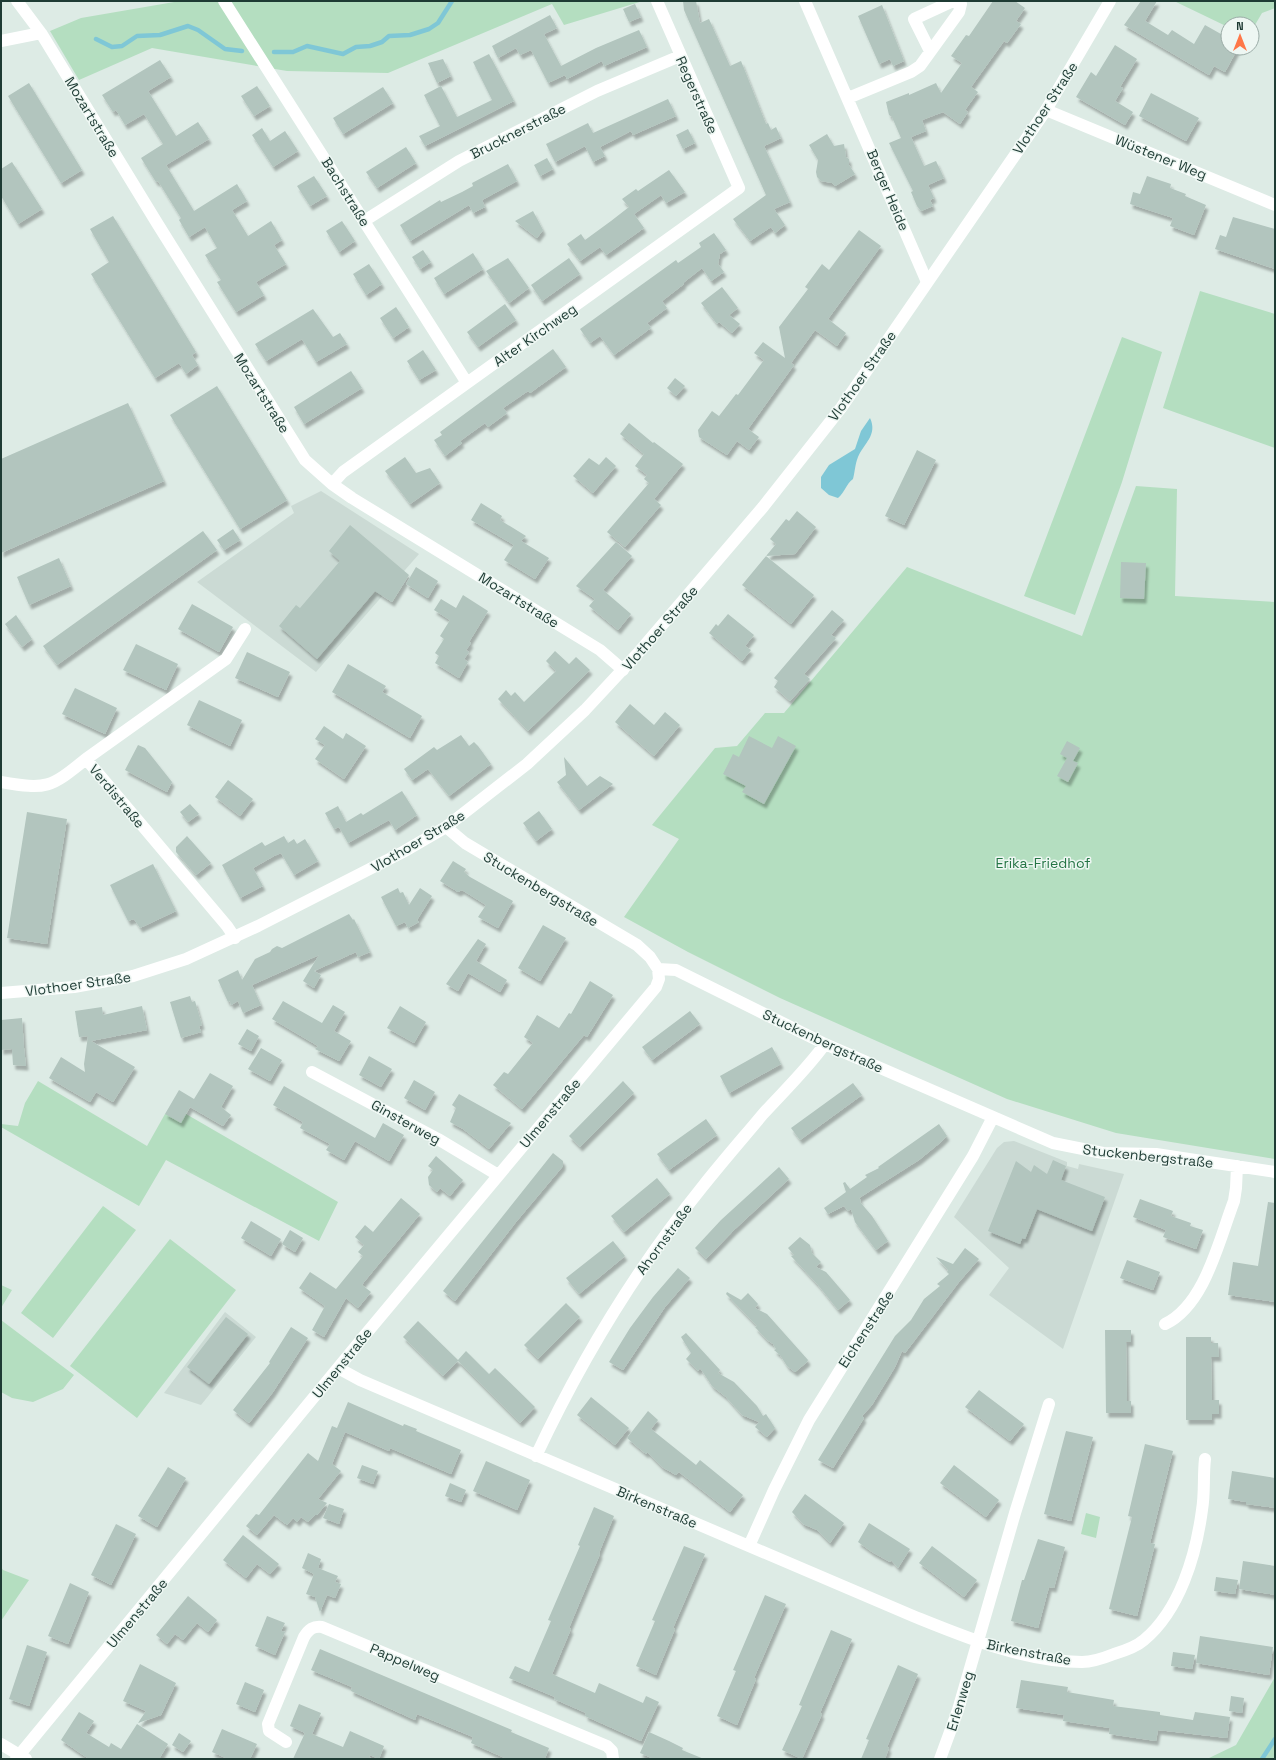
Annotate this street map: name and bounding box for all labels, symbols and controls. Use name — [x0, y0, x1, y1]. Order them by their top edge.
north arrow — [1220, 16, 1260, 56]
text: N — [1236, 19, 1244, 33]
street label: Regerstraße — [672, 53, 722, 137]
street label: Vlothoer Straße — [1008, 58, 1082, 158]
street label: Mozartstraße — [61, 73, 123, 161]
street label: Brucknerstraße — [467, 99, 569, 163]
street label: Wüstener Weg — [1112, 130, 1210, 184]
street label: Berger Heide — [863, 146, 913, 234]
street label: Bachstraße — [318, 154, 374, 230]
street label: Alter Kirchweg — [490, 300, 580, 370]
street label: Vlothoer Straße — [824, 327, 900, 425]
street label: Mozartstraße — [230, 349, 294, 437]
street label: Mozartstraße — [475, 568, 563, 632]
street label: Vlothoer Straße — [618, 582, 702, 674]
street label: Verdistraße — [85, 760, 149, 832]
street label: Vlothoer Straße — [368, 806, 468, 876]
street label: Stuckenbergstraße — [480, 848, 602, 930]
park label: Erika-Friedhof — [996, 854, 1090, 872]
street label: Vlothoer Straße — [24, 968, 132, 1000]
street label: Stuckenbergstraße — [760, 1005, 886, 1077]
street label: Ulmenstraße — [516, 1074, 584, 1152]
street label: Ginsterweg — [368, 1096, 444, 1148]
street label: Stuckenbergstraße — [1082, 1140, 1214, 1172]
street label: Ahornstraße — [632, 1200, 696, 1278]
street label: Eichenstraße — [834, 1287, 898, 1371]
street label: Ulmenstraße — [308, 1324, 376, 1402]
street label: Birkenstraße — [614, 1482, 700, 1532]
street label: Ulmenstraße — [103, 1574, 171, 1652]
street label: Birkenstraße — [985, 1635, 1073, 1669]
street label: Pappelweg — [367, 1639, 443, 1685]
street label: Erlenweg — [942, 1669, 978, 1733]

